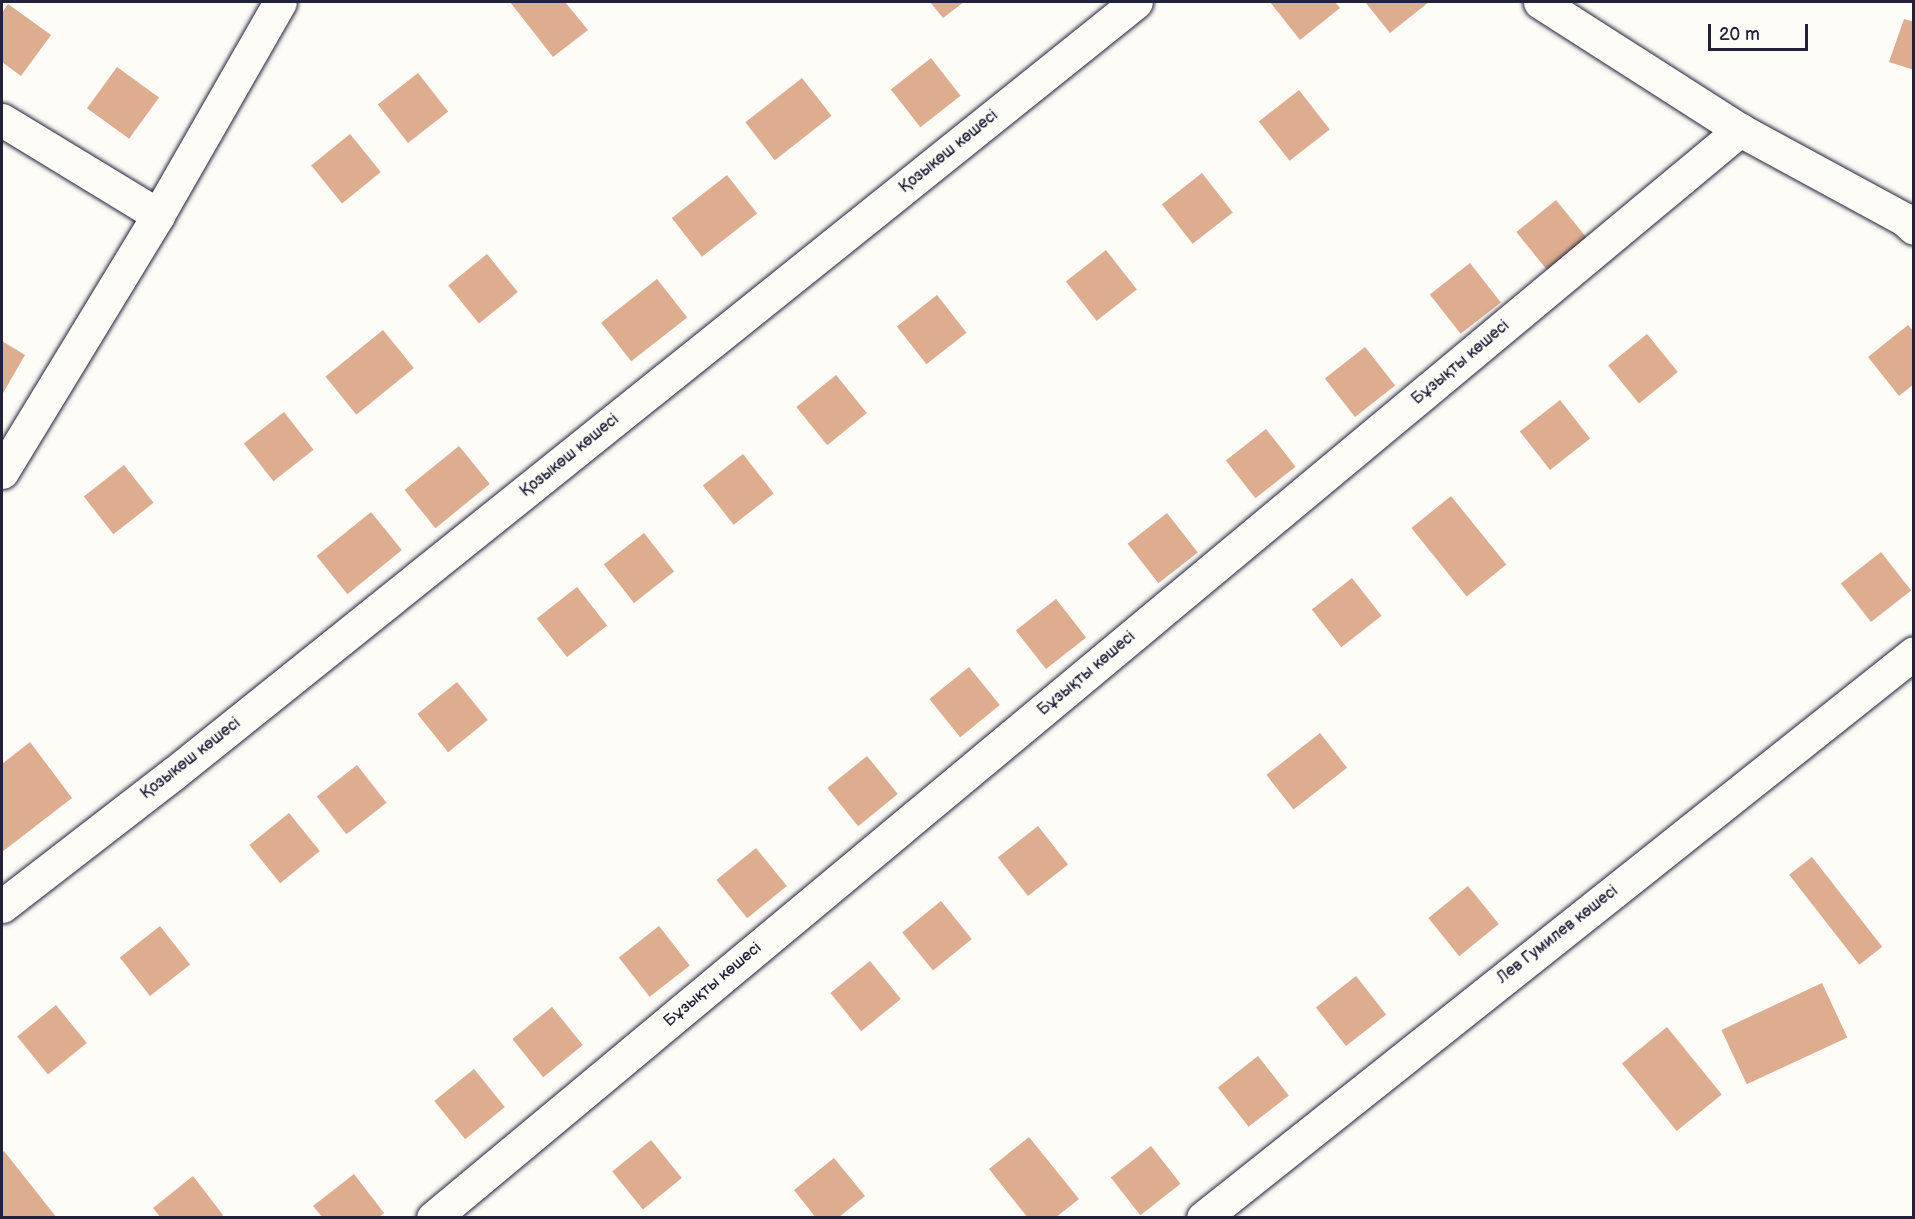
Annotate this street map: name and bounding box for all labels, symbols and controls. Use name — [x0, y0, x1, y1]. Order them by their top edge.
scale bar — [1711, 12, 1812, 50]
text: 20 m — [1719, 24, 1760, 45]
street label: Қозыкөш көшесі — [896, 106, 1002, 198]
street label: Бұзықты көшесі — [1408, 317, 1514, 409]
street label: Қозыкөш көшесі — [517, 410, 623, 502]
street label: Бұзықты көшесі — [1034, 628, 1140, 720]
street label: Қозыкөш көшесі — [137, 714, 245, 804]
street label: Лев Гумилев көшесі — [1494, 882, 1622, 988]
street label: Бұзықты көшесі — [660, 939, 766, 1031]

